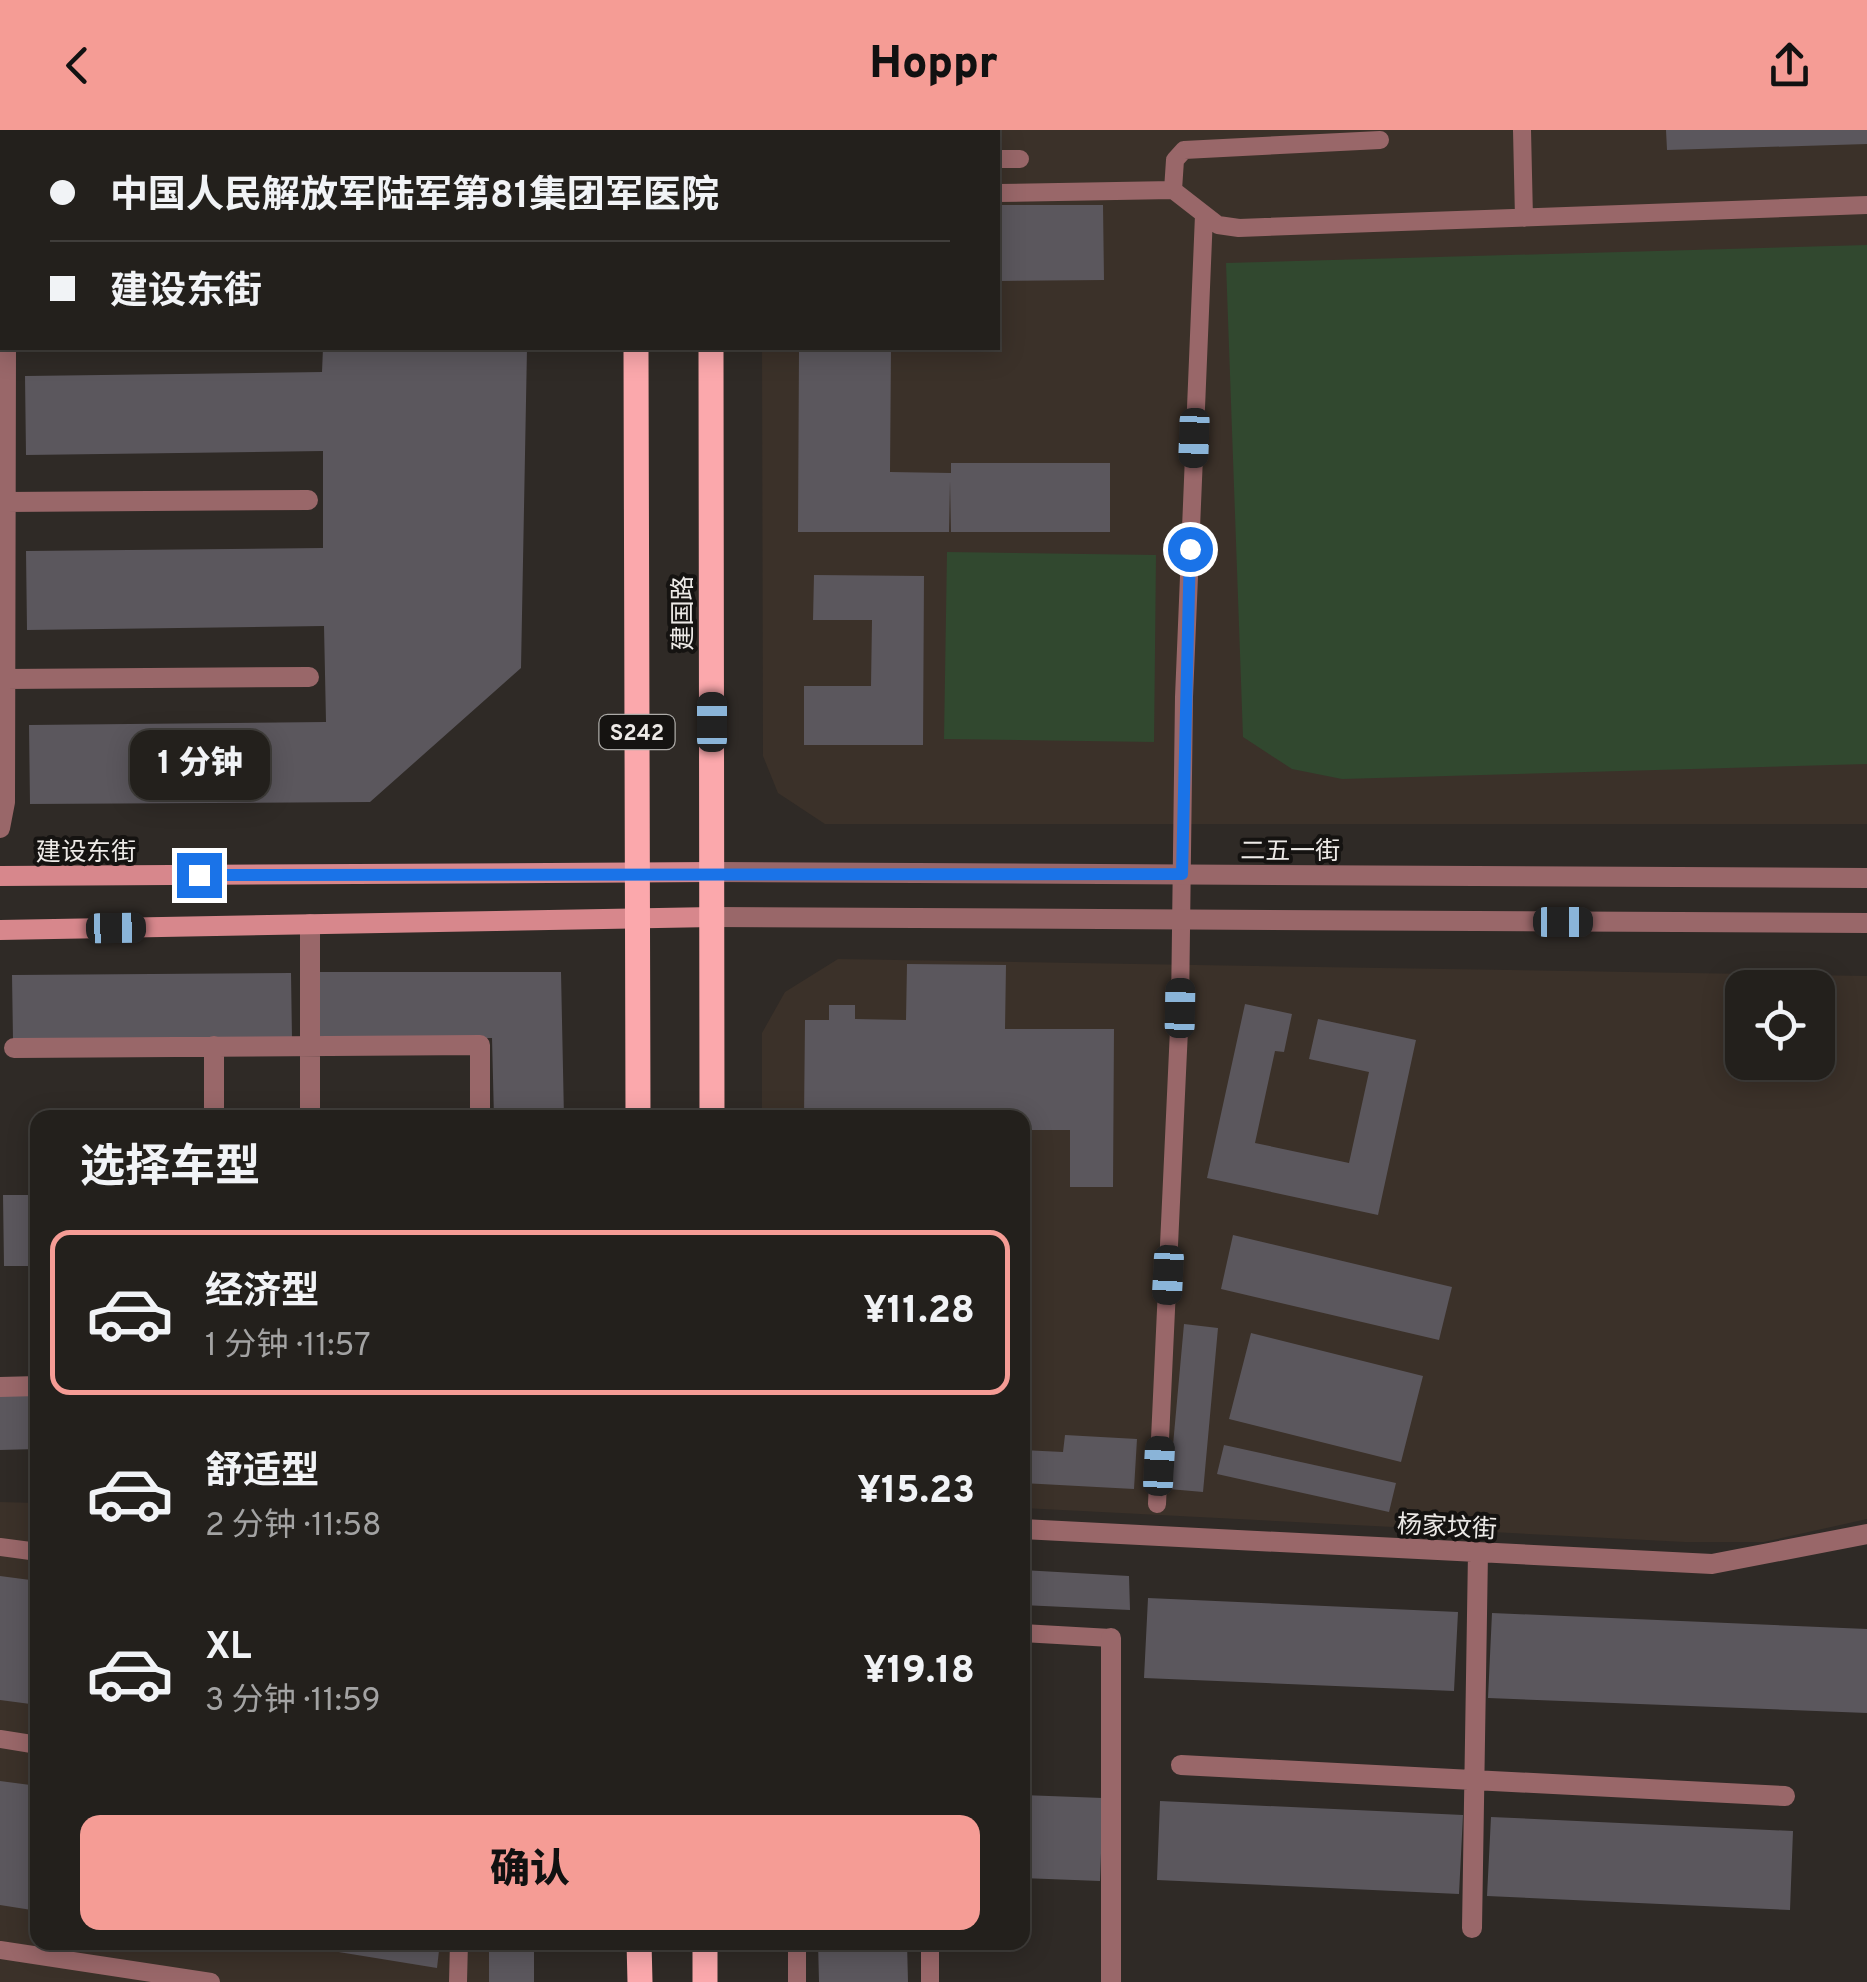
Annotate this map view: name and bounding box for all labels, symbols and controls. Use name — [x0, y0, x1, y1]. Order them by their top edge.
text: Hoppr — [869, 37, 998, 94]
icon: back — [50, 38, 105, 93]
icon: share — [1762, 38, 1817, 93]
text: 中国人民解放军陆军第81集团军医院 — [110, 173, 719, 222]
text: 建设东街 — [110, 269, 262, 318]
car — [1178, 407, 1210, 469]
route start — [1168, 527, 1213, 572]
street label: 建国路 — [669, 575, 701, 651]
car — [697, 692, 727, 752]
road number: S242 — [600, 715, 674, 749]
callout: 1 分钟 — [129, 730, 269, 800]
text: 1 分钟 — [157, 745, 243, 785]
street label: 二五一街 — [1240, 837, 1340, 869]
street label: 建设东街 — [36, 838, 136, 870]
route end — [177, 853, 222, 898]
car — [1533, 907, 1593, 937]
car — [86, 912, 146, 944]
map controls — [1725, 970, 1835, 1080]
button: locate — [1725, 970, 1835, 1080]
car — [1164, 978, 1196, 1038]
text: 选择车型 — [80, 1141, 260, 1198]
car — [1151, 1244, 1185, 1306]
icon: car — [85, 1268, 175, 1358]
text: 经济型 — [205, 1269, 319, 1318]
text: ¥11.28 — [863, 1288, 975, 1337]
text: 1 分钟 · 11:57 — [205, 1327, 371, 1367]
car — [1142, 1435, 1176, 1497]
icon: car — [85, 1448, 175, 1538]
text: 舒适型 — [205, 1449, 319, 1498]
text: ¥15.23 — [857, 1468, 975, 1517]
text: 2 分钟 · 11:58 — [205, 1507, 382, 1547]
street label: 杨家坟街 — [1396, 1510, 1498, 1548]
text: XL — [205, 1624, 252, 1673]
icon: car — [85, 1628, 175, 1718]
text: ¥19.18 — [863, 1648, 975, 1697]
text: 3 分钟 · 11:59 — [205, 1682, 381, 1722]
button: 确认 — [80, 1815, 980, 1930]

